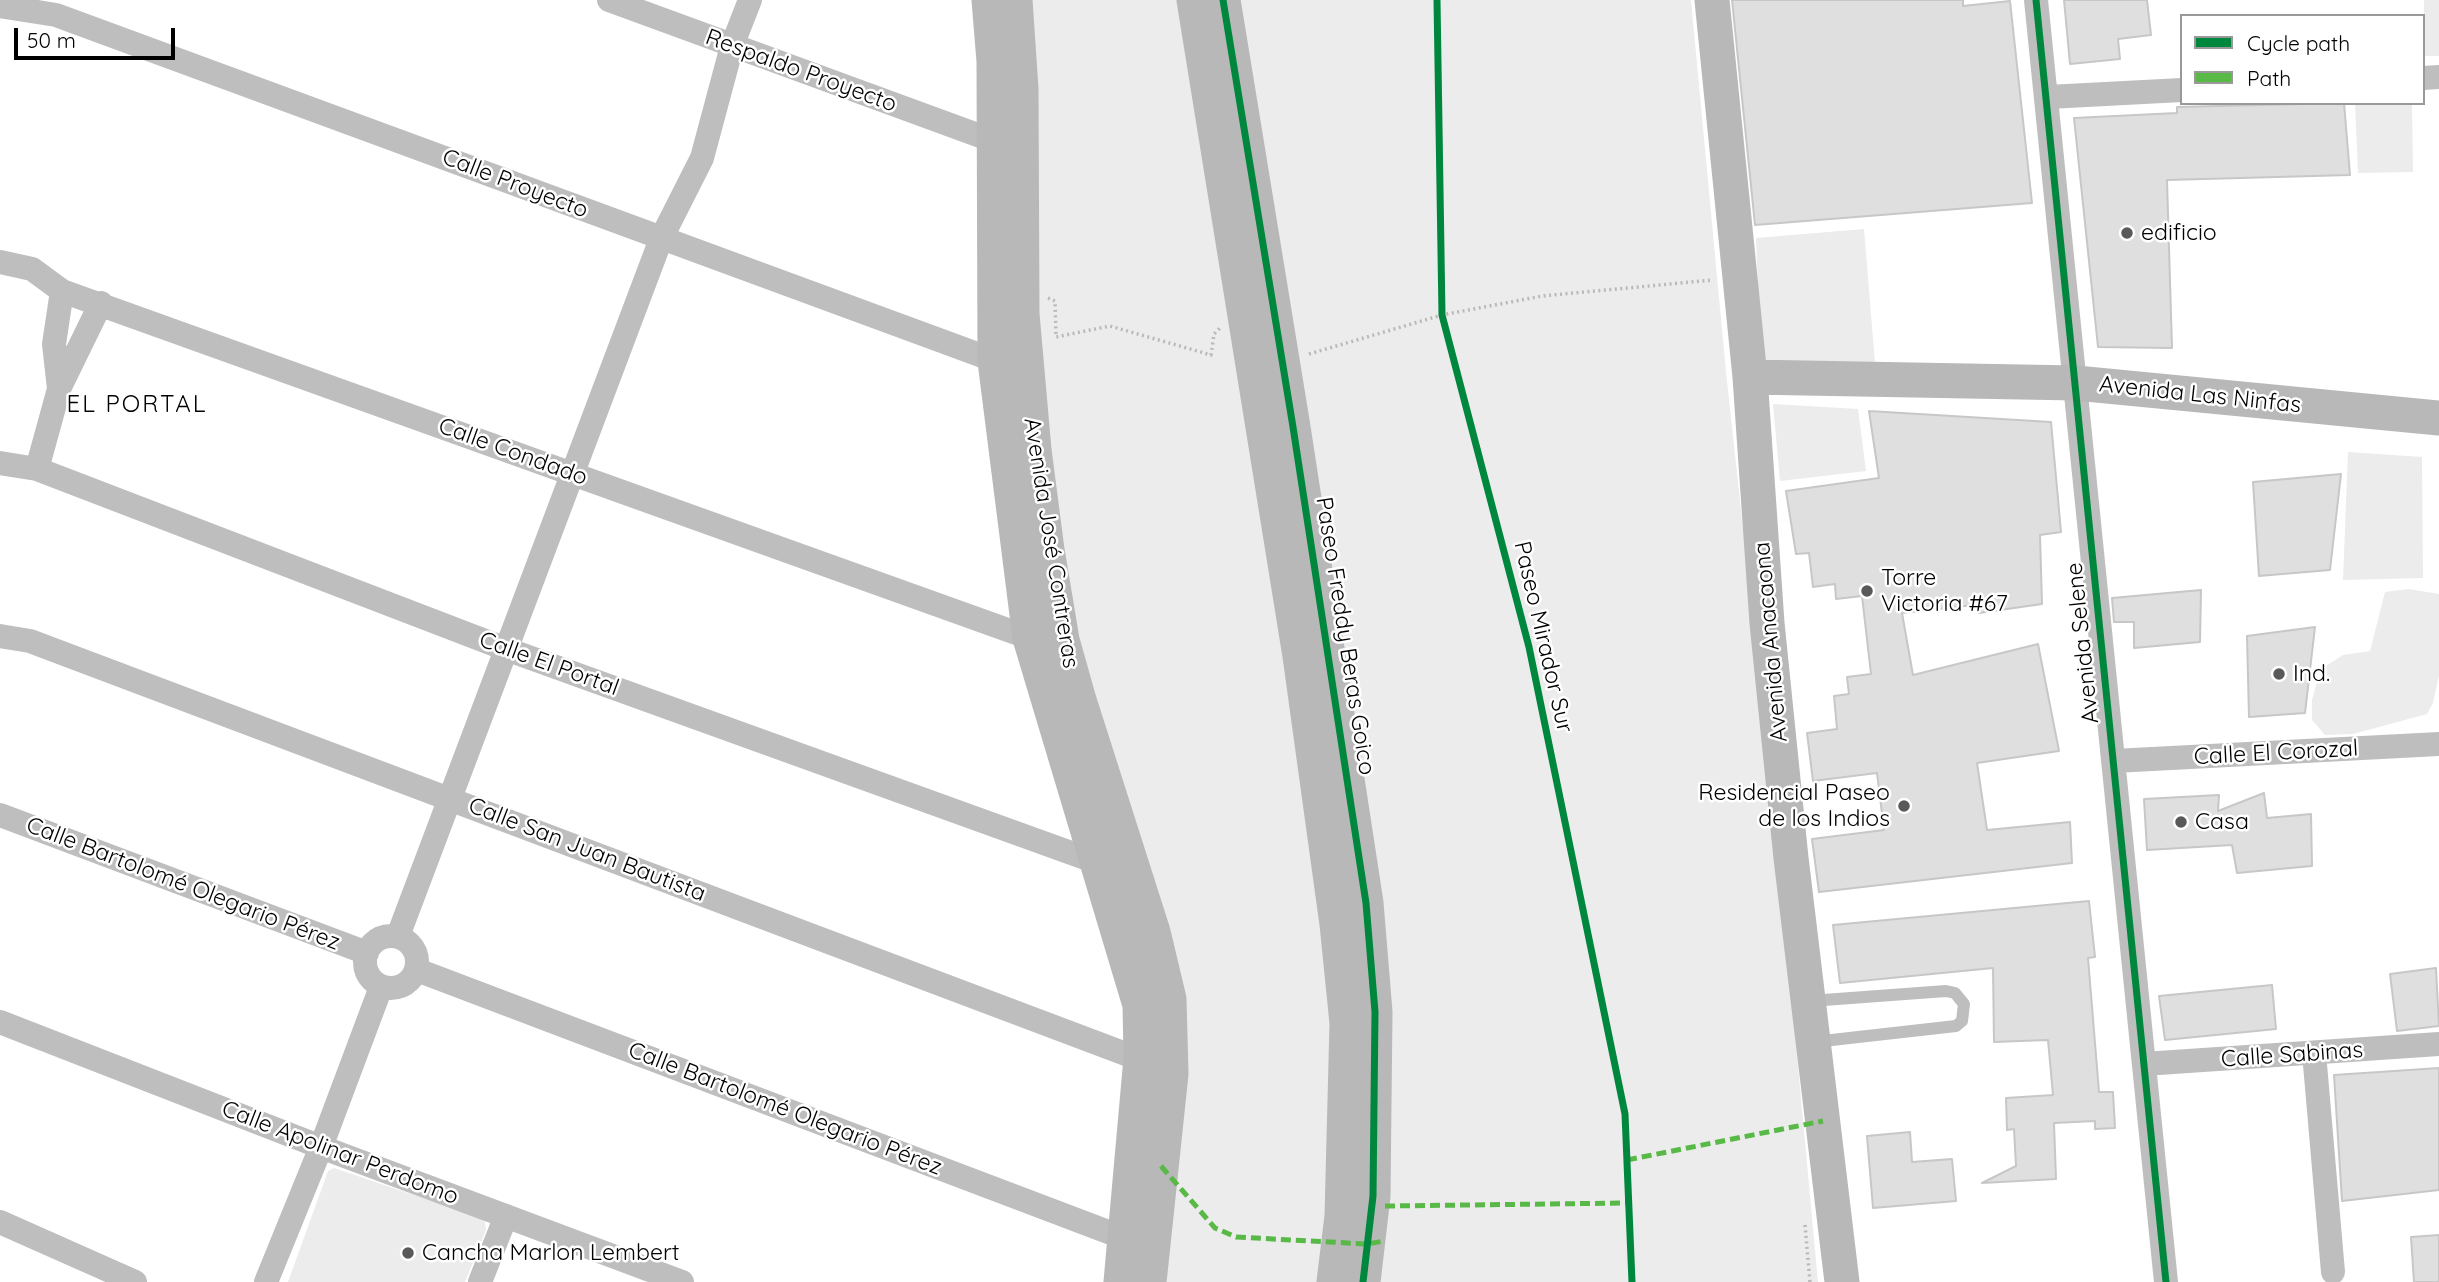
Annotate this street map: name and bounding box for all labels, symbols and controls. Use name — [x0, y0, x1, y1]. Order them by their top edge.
scale bar — [18, 14, 178, 58]
legend — [2180, 14, 2425, 105]
street label: Respaldo Proyecto — [702, 24, 900, 118]
text: 50 m — [27, 27, 76, 53]
text: Cycle path — [2247, 30, 2350, 56]
text: Path — [2247, 65, 2291, 91]
street label: Calle Proyecto — [438, 144, 592, 224]
place label: edificio — [2141, 219, 2217, 247]
marker: edificio — [2119, 225, 2135, 241]
street label: Avenida Las Ninfas — [2098, 371, 2302, 419]
district label: EL PORTAL — [68, 391, 206, 419]
street label: Calle Condado — [435, 412, 591, 492]
street label: Avenida José Contreras — [1018, 416, 1084, 670]
street label: Paseo Freddy Beras Goico — [1309, 495, 1381, 777]
street label: Paseo Mirador Sur — [1508, 539, 1578, 735]
street label: Avenida Anacaona — [1749, 541, 1793, 743]
street label: Avenida Selene — [2061, 561, 2105, 725]
place label: Torre Victoria #67 — [1881, 564, 2008, 618]
marker: Torre Victoria #67 — [1859, 583, 1875, 599]
street label: Calle El Portal — [475, 626, 623, 702]
place label: Ind. — [2293, 660, 2330, 688]
marker: Ind. — [2271, 666, 2287, 682]
street label: Calle El Corozal — [2193, 735, 2359, 771]
place label: Residencial Paseo de los Indios — [1698, 779, 1890, 833]
street label: Calle San Juan Bautista — [465, 792, 709, 908]
marker: Residencial Paseo de los Indios — [1896, 798, 1912, 814]
place label: Casa — [2195, 808, 2249, 836]
street label: Calle Bartolomé Olegario Pérez — [22, 811, 344, 957]
marker: Casa — [2173, 814, 2189, 830]
street label: Calle Bartolomé Olegario Pérez — [624, 1036, 946, 1182]
street label: Calle Sabinas — [2220, 1036, 2364, 1074]
street label: Calle Apolinar Perdomo — [218, 1095, 462, 1211]
place label: Cancha Marlon Lembert — [422, 1239, 680, 1267]
marker: Cancha Marlon Lembert — [400, 1245, 416, 1261]

